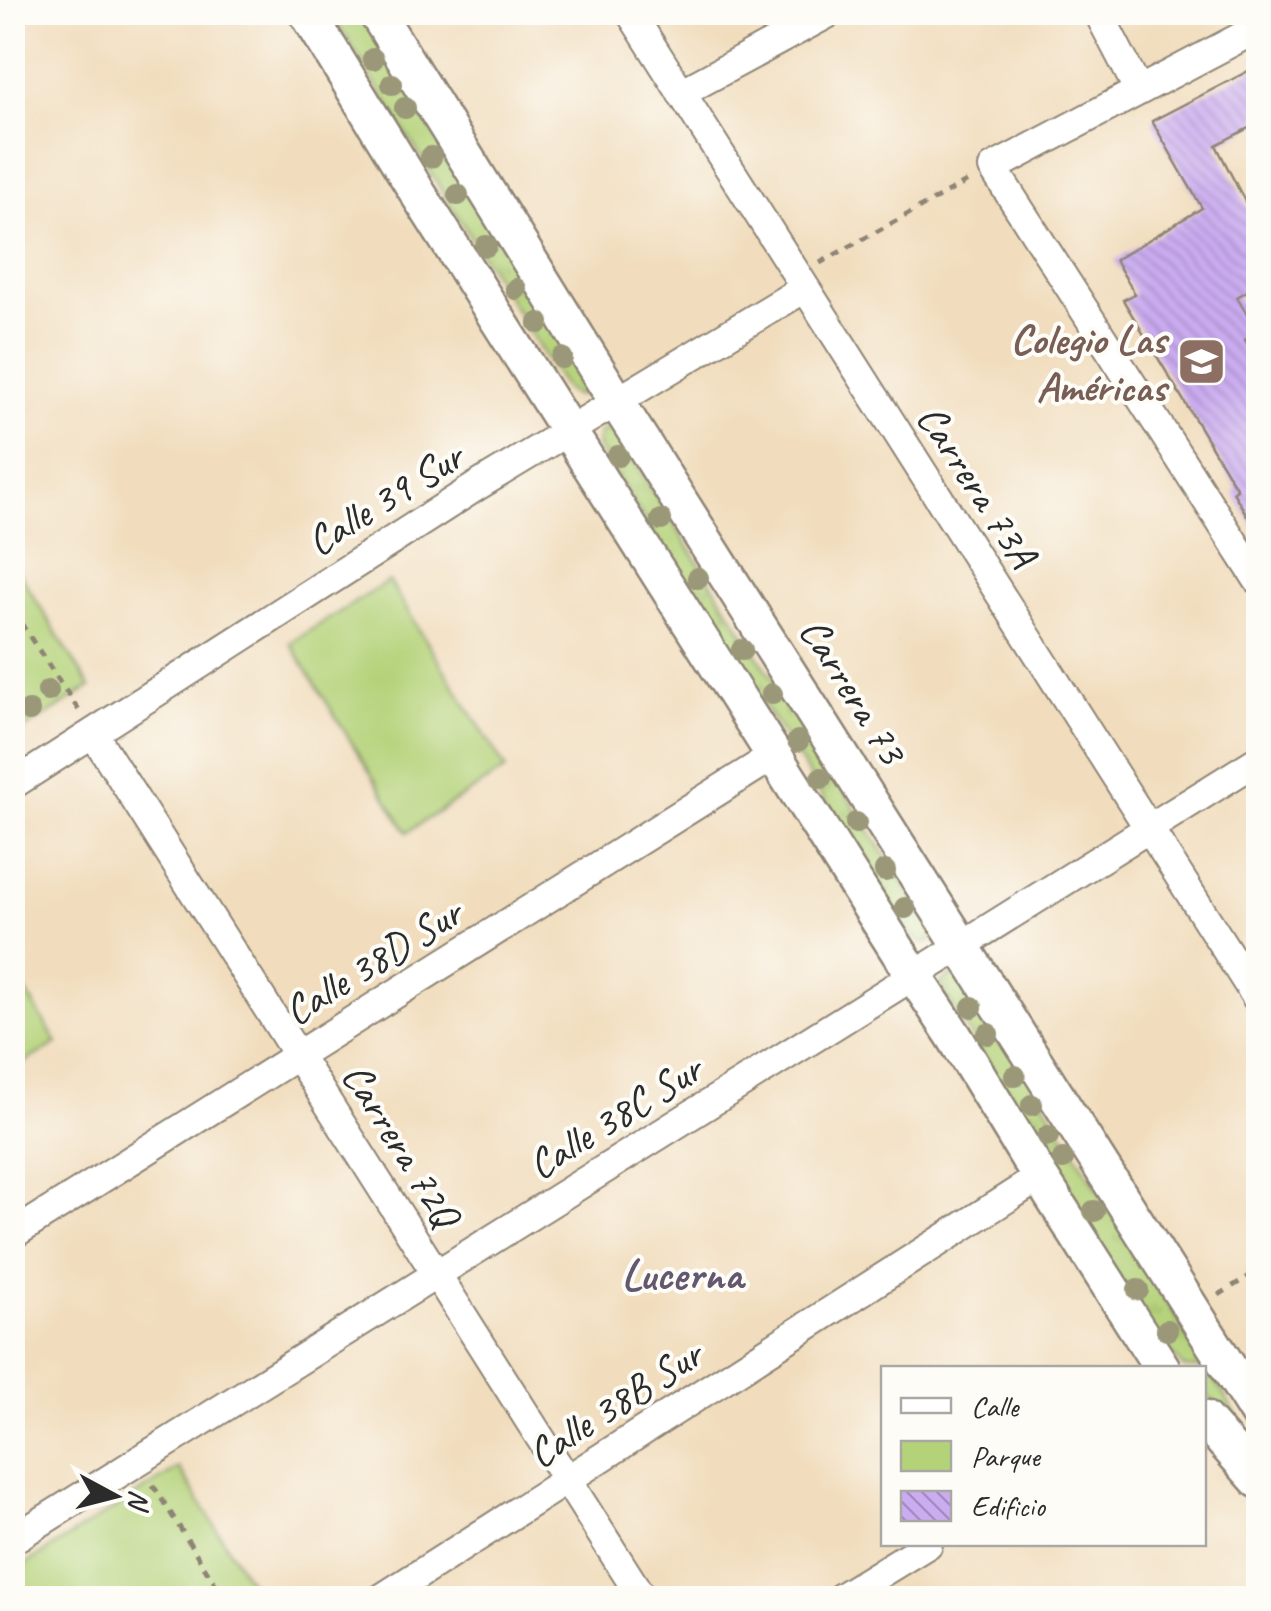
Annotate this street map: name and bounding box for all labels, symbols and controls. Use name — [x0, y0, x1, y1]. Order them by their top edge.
place label: Colegio Las Américas — [1011, 313, 1170, 414]
school or university icon: Colegio Las Américas — [1175, 336, 1227, 388]
street label: Carrera 73A — [905, 394, 1050, 579]
street label: Calle 39 Sur — [297, 429, 476, 568]
street label: Carrera 73 — [787, 608, 920, 776]
street label: Calle 38D Sur — [274, 885, 475, 1038]
street label: Calle 38C Sur — [518, 1041, 715, 1191]
street label: Carrera 72Q — [330, 1053, 474, 1240]
district label: Lucerna — [621, 1246, 747, 1303]
street label: Calle 38B Sur — [518, 1326, 715, 1480]
legend — [881, 1366, 1206, 1546]
text: Calle — [971, 1387, 1020, 1425]
text: Parque — [971, 1437, 1042, 1475]
north arrow — [65, 1446, 165, 1546]
text: Edificio — [971, 1487, 1046, 1525]
text: N — [120, 1488, 158, 1514]

